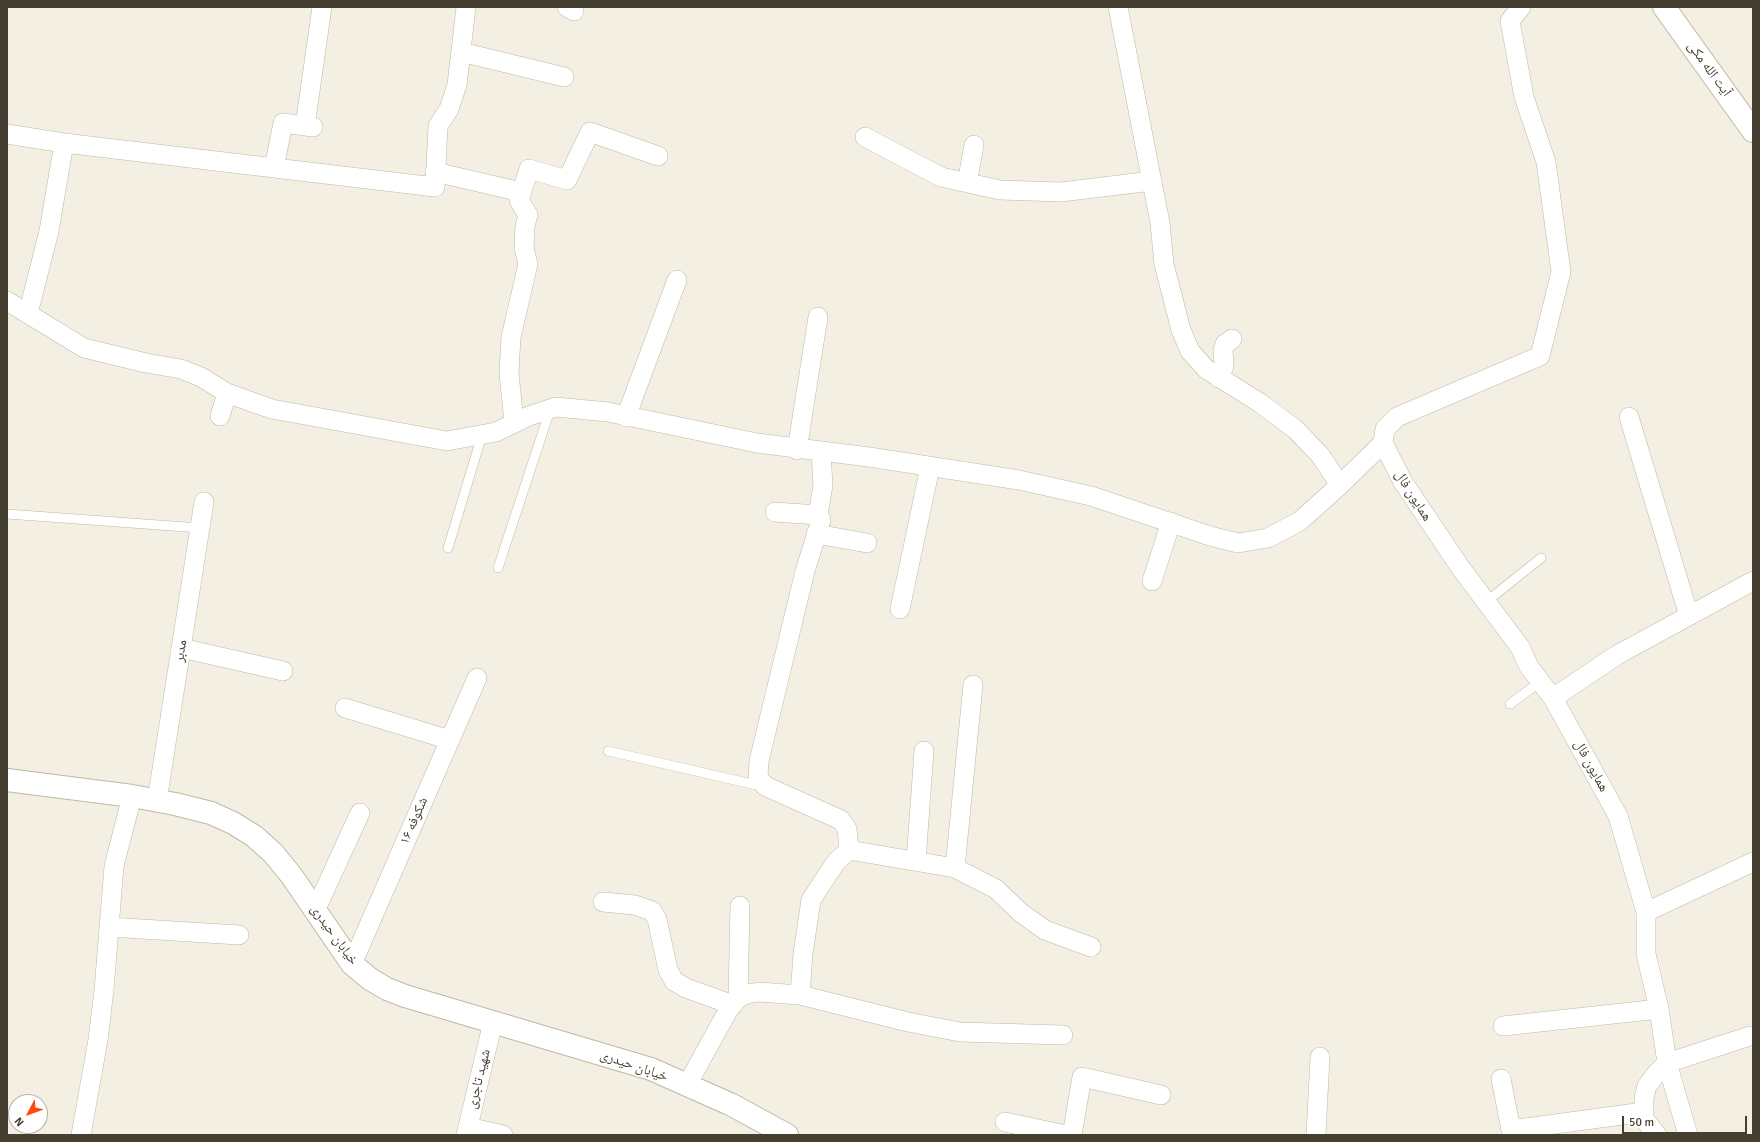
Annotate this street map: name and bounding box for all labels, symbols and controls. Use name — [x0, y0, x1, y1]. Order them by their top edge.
street label: آیت الله مکی — [1683, 38, 1735, 100]
street label: همایون فال — [1391, 467, 1435, 525]
street label: مدبر — [171, 639, 191, 663]
street label: همایون فال — [1570, 737, 1612, 795]
street label: شکوفه ۱۶ — [396, 795, 432, 847]
street label: خیابان حیدری — [306, 901, 362, 969]
street label: شهید تاجری — [463, 1047, 495, 1111]
street label: خیابان حیدری — [598, 1047, 670, 1085]
north arrow — [8, 1094, 48, 1134]
scale bar — [1624, 1108, 1749, 1134]
text: N — [12, 1114, 27, 1129]
text: 50 m — [1629, 1115, 1654, 1130]

